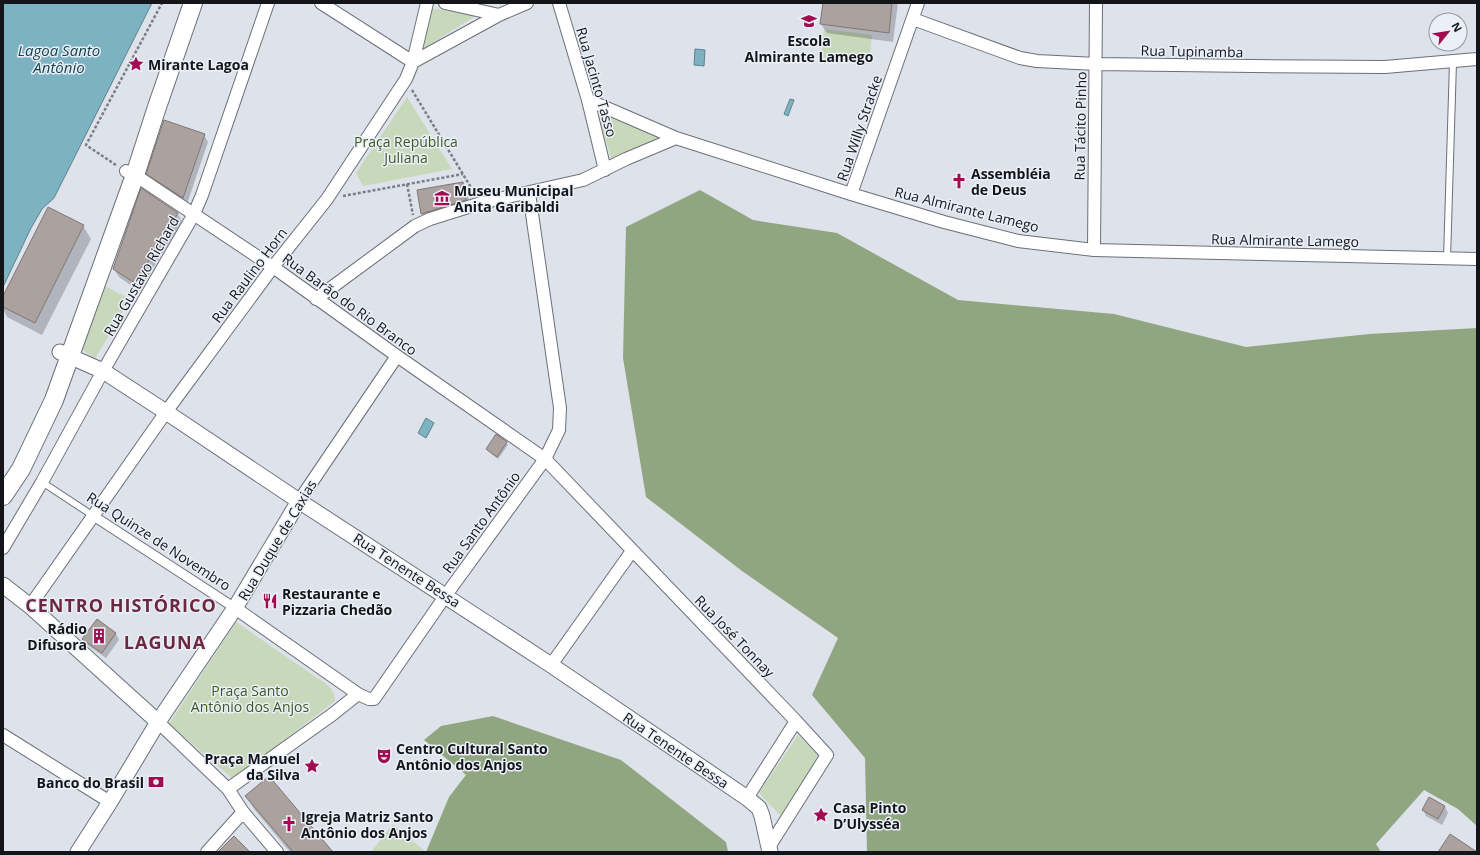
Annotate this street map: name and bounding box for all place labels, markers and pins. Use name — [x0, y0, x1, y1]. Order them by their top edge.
school or university icon: Escola Almirante Lamego — [800, 12, 818, 30]
place label: Escola Almirante Lamego — [745, 31, 874, 66]
place icon: Mirante Lagoa — [127, 55, 145, 73]
place label: Mirante Lagoa — [148, 55, 249, 74]
place label: Assembléia de Deus — [971, 164, 1051, 199]
church icon: Assembléia de Deus — [950, 172, 968, 190]
place label: Museu Municipal Anita Garibaldi — [454, 181, 573, 216]
museum icon: Museu Municipal Anita Garibaldi — [433, 189, 451, 207]
place label: Restaurante e Pizzaria Chedão — [282, 584, 393, 619]
restaurant icon: Restaurante e Pizzaria Chedão — [261, 592, 279, 610]
place label: Rádio Difusora — [27, 619, 87, 654]
building icon: Rádio Difusora — [90, 627, 108, 645]
place label: Centro Cultural Santo Antônio dos Anjos — [396, 739, 548, 774]
theatre icon: Centro Cultural Santo Antônio dos Anjos — [375, 747, 393, 765]
place label: Praça Manuel da Silva — [205, 749, 300, 784]
place icon: Praça Manuel da Silva — [303, 757, 321, 775]
place label: Banco do Brasil — [37, 773, 144, 792]
bank icon: Banco do Brasil — [147, 773, 165, 791]
place label: Casa Pinto D’Ulysséa — [833, 798, 907, 833]
place icon: Casa Pinto D’Ulysséa — [812, 806, 830, 824]
place label: Igreja Matriz Santo Antônio dos Anjos — [301, 807, 434, 842]
church icon: Igreja Matriz Santo Antônio dos Anjos — [280, 815, 298, 833]

